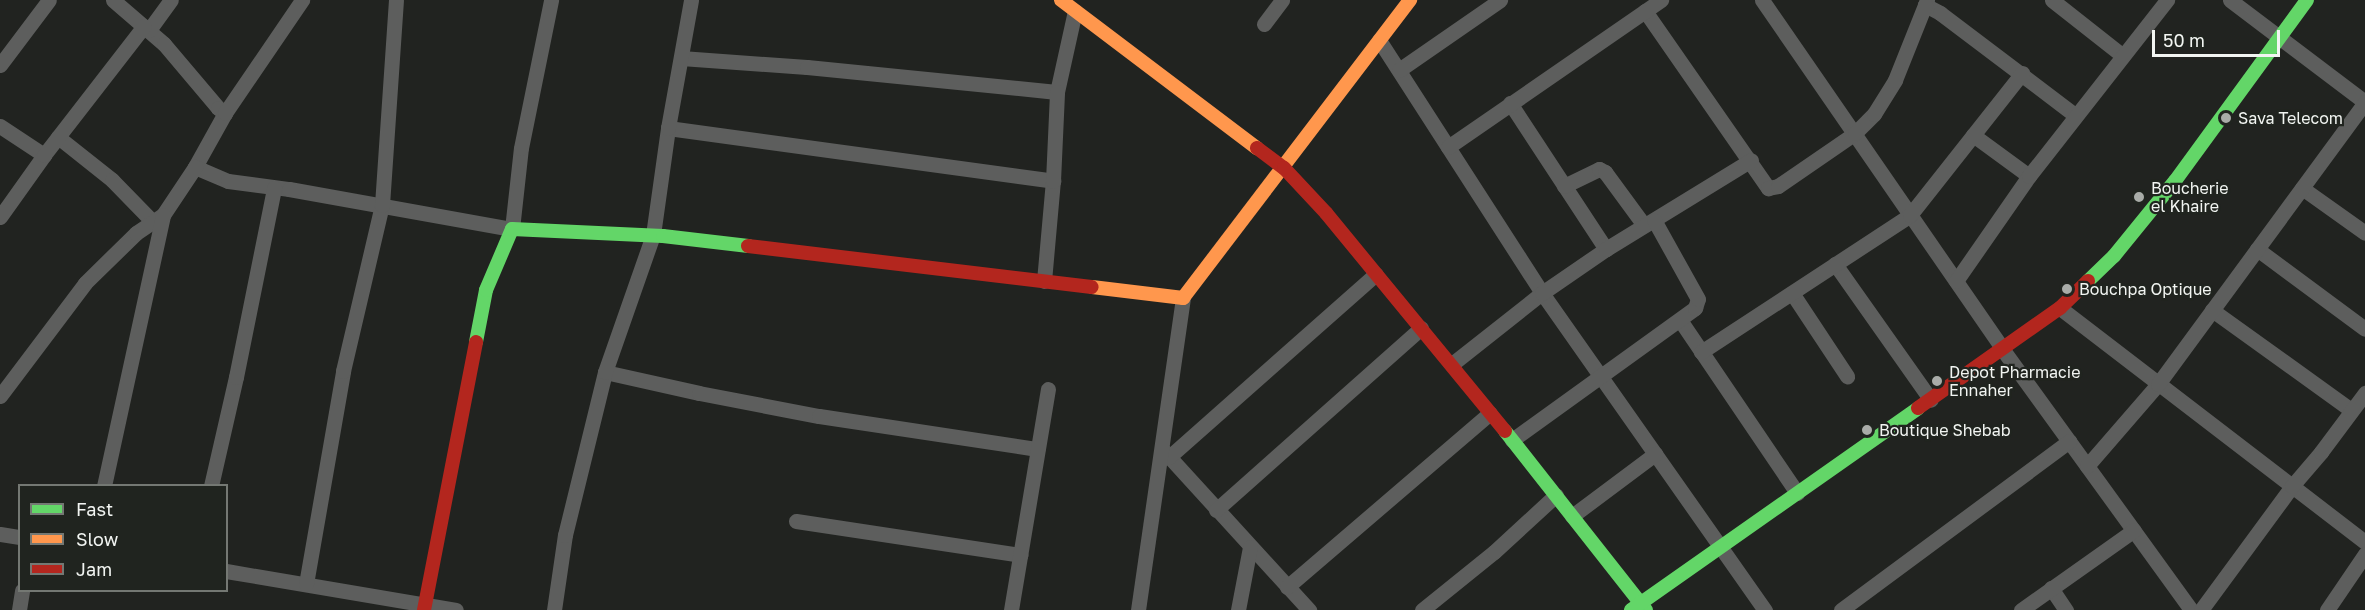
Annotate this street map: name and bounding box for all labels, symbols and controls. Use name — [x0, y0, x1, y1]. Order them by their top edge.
scale bar — [2155, 18, 2282, 56]
text: 50 m — [2163, 29, 2205, 51]
place label: Sava Telecom — [2238, 108, 2343, 128]
marker: Sava Telecom — [2219, 111, 2233, 125]
place label: Boucherie el Khaire — [2151, 178, 2229, 216]
marker: Boucherie el Khaire — [2132, 190, 2146, 204]
place label: Bouchpa Optique — [2079, 279, 2212, 299]
marker: Bouchpa Optique — [2060, 282, 2074, 296]
place label: Depot Pharmacie Ennaher — [1949, 362, 2080, 400]
marker: Depot Pharmacie Ennaher — [1930, 374, 1944, 388]
place label: Boutique Shebab — [1879, 420, 2011, 440]
marker: Boutique Shebab — [1860, 423, 1874, 437]
legend — [18, 484, 228, 592]
text: Fast — [76, 498, 113, 520]
text: Slow — [76, 528, 118, 550]
text: Jam — [76, 558, 112, 580]

